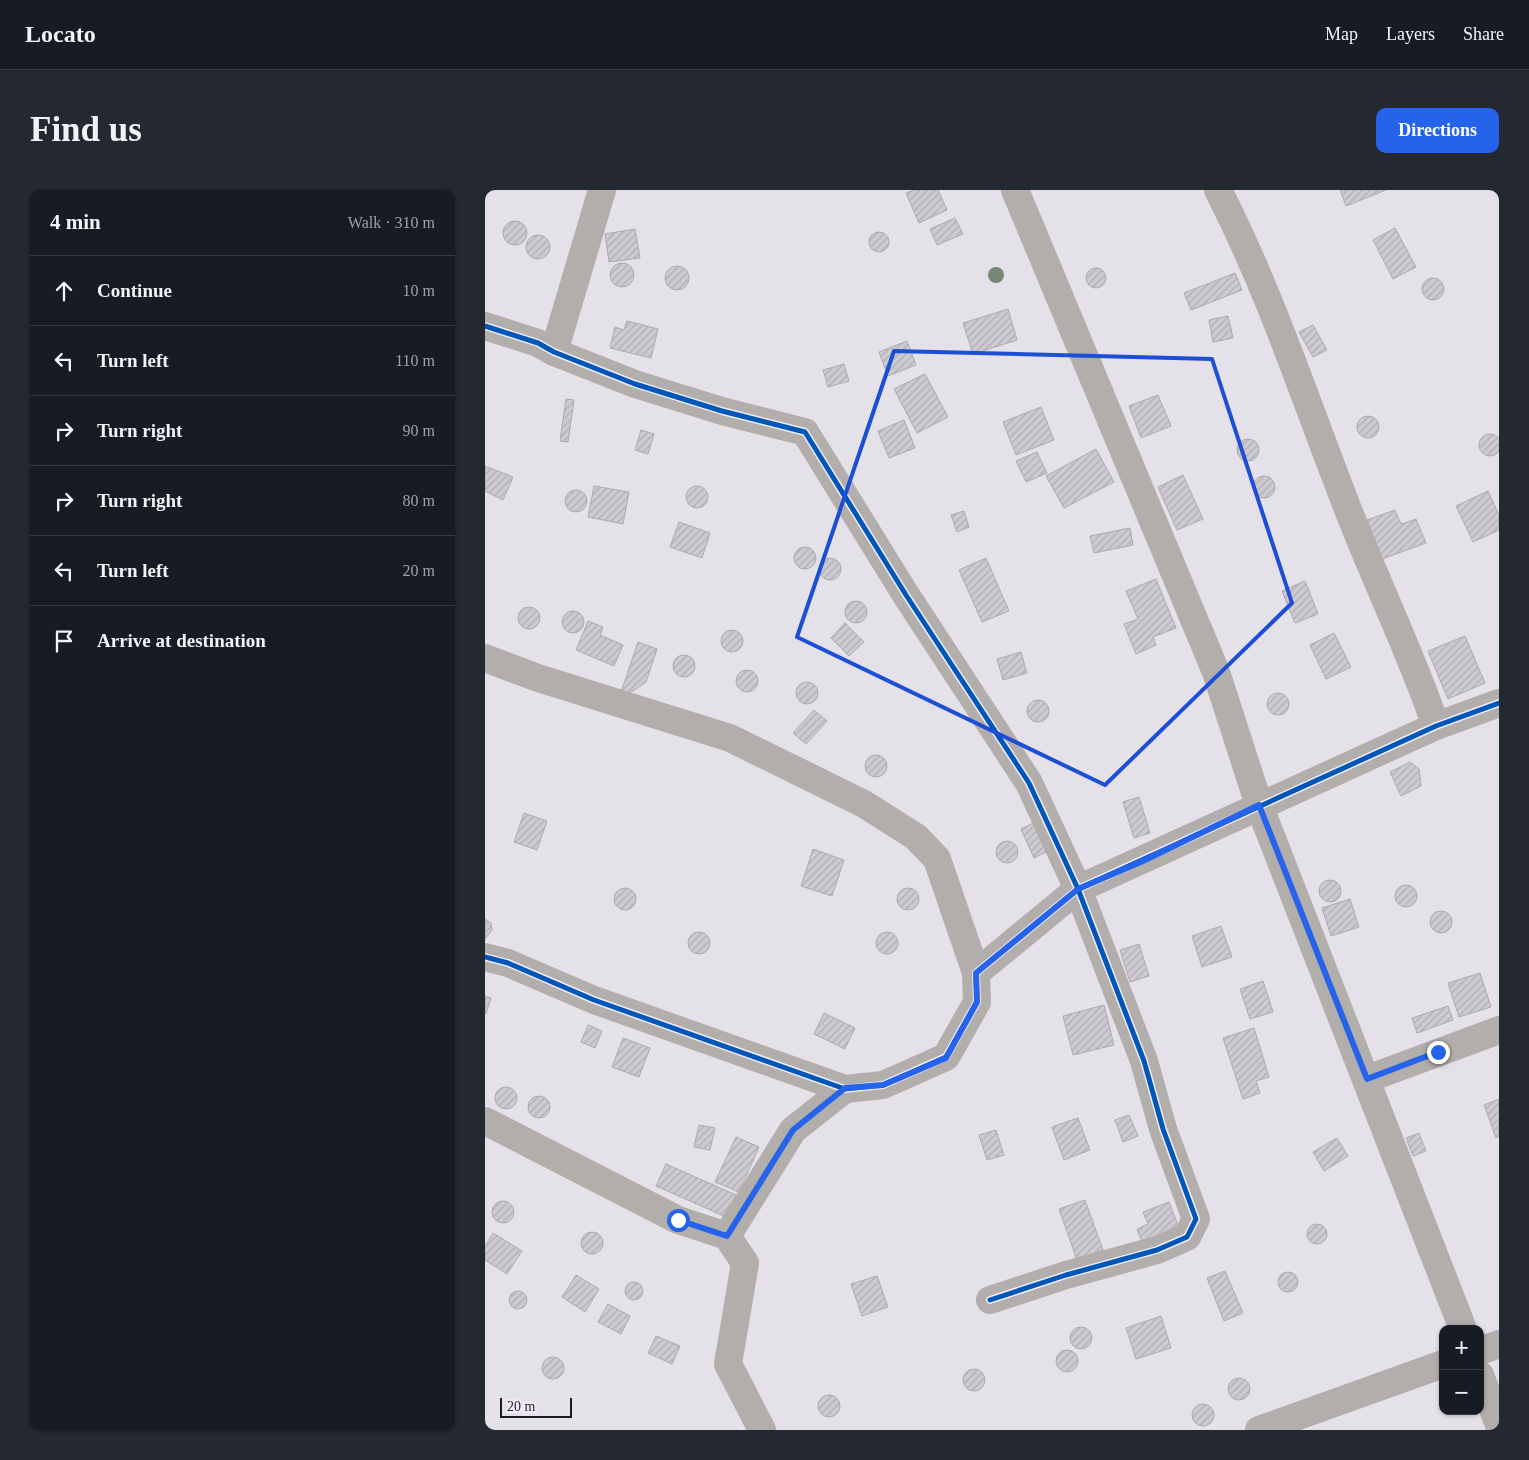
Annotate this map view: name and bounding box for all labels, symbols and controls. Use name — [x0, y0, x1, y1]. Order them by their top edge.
text: Locato — [25, 21, 96, 47]
text: Map — [1325, 24, 1358, 44]
text: Layers — [1386, 24, 1435, 44]
text: Share — [1463, 24, 1504, 44]
button: Directions — [1376, 108, 1499, 153]
text: Find us — [30, 110, 142, 149]
text: 4 min — [50, 210, 101, 234]
text: Walk · 310 m — [348, 214, 435, 231]
icon: ahead — [50, 277, 78, 305]
text: Continue — [97, 280, 172, 301]
text: 10 m — [403, 282, 435, 299]
icon: left — [50, 347, 78, 375]
text: Turn left — [97, 350, 169, 371]
text: 110 m — [395, 352, 435, 369]
icon: right — [50, 417, 78, 445]
text: Turn right — [97, 420, 182, 441]
text: 90 m — [403, 422, 435, 439]
icon: right — [50, 487, 78, 515]
text: Turn right — [97, 490, 182, 511]
text: 80 m — [403, 492, 435, 509]
icon: left — [50, 557, 78, 585]
text: Turn left — [97, 560, 169, 581]
text: 20 m — [403, 562, 435, 579]
icon: arrive — [50, 627, 78, 655]
text: Arrive at destination — [97, 630, 266, 651]
route end — [1427, 1041, 1450, 1064]
route start — [667, 1209, 690, 1232]
map controls — [1439, 1325, 1484, 1415]
button: + — [1439, 1325, 1484, 1370]
button: − — [1439, 1370, 1484, 1415]
scale bar — [500, 1395, 573, 1418]
text: 20 m — [507, 1399, 535, 1414]

